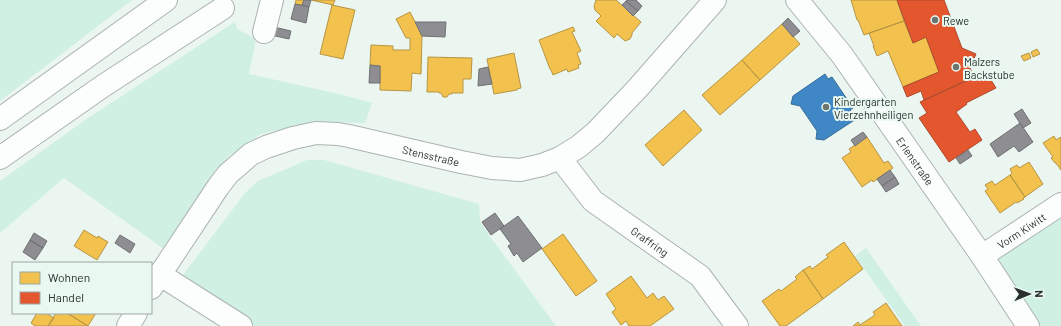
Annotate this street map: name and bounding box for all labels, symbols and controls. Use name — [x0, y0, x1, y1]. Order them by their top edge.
place label: Rewe — [943, 14, 969, 27]
marker: Rewe — [930, 15, 940, 25]
place label: Malzers Backstube — [964, 55, 1015, 81]
marker: Malzers Backstube — [951, 62, 961, 72]
place label: Kindergarten Vierzehnheiligen — [834, 95, 913, 121]
marker: Kindergarten Vierzehnheiligen — [821, 102, 831, 112]
street label: Erlenstraße — [894, 134, 937, 188]
street label: Stensstraße — [401, 142, 461, 168]
street label: Vorm Kiwitt — [994, 209, 1048, 251]
street label: Graffring — [629, 223, 672, 259]
legend — [12, 262, 152, 314]
text: Wohnen — [48, 270, 90, 284]
north arrow — [1009, 274, 1049, 314]
text: Handel — [48, 290, 84, 304]
text: N — [1033, 290, 1046, 298]

